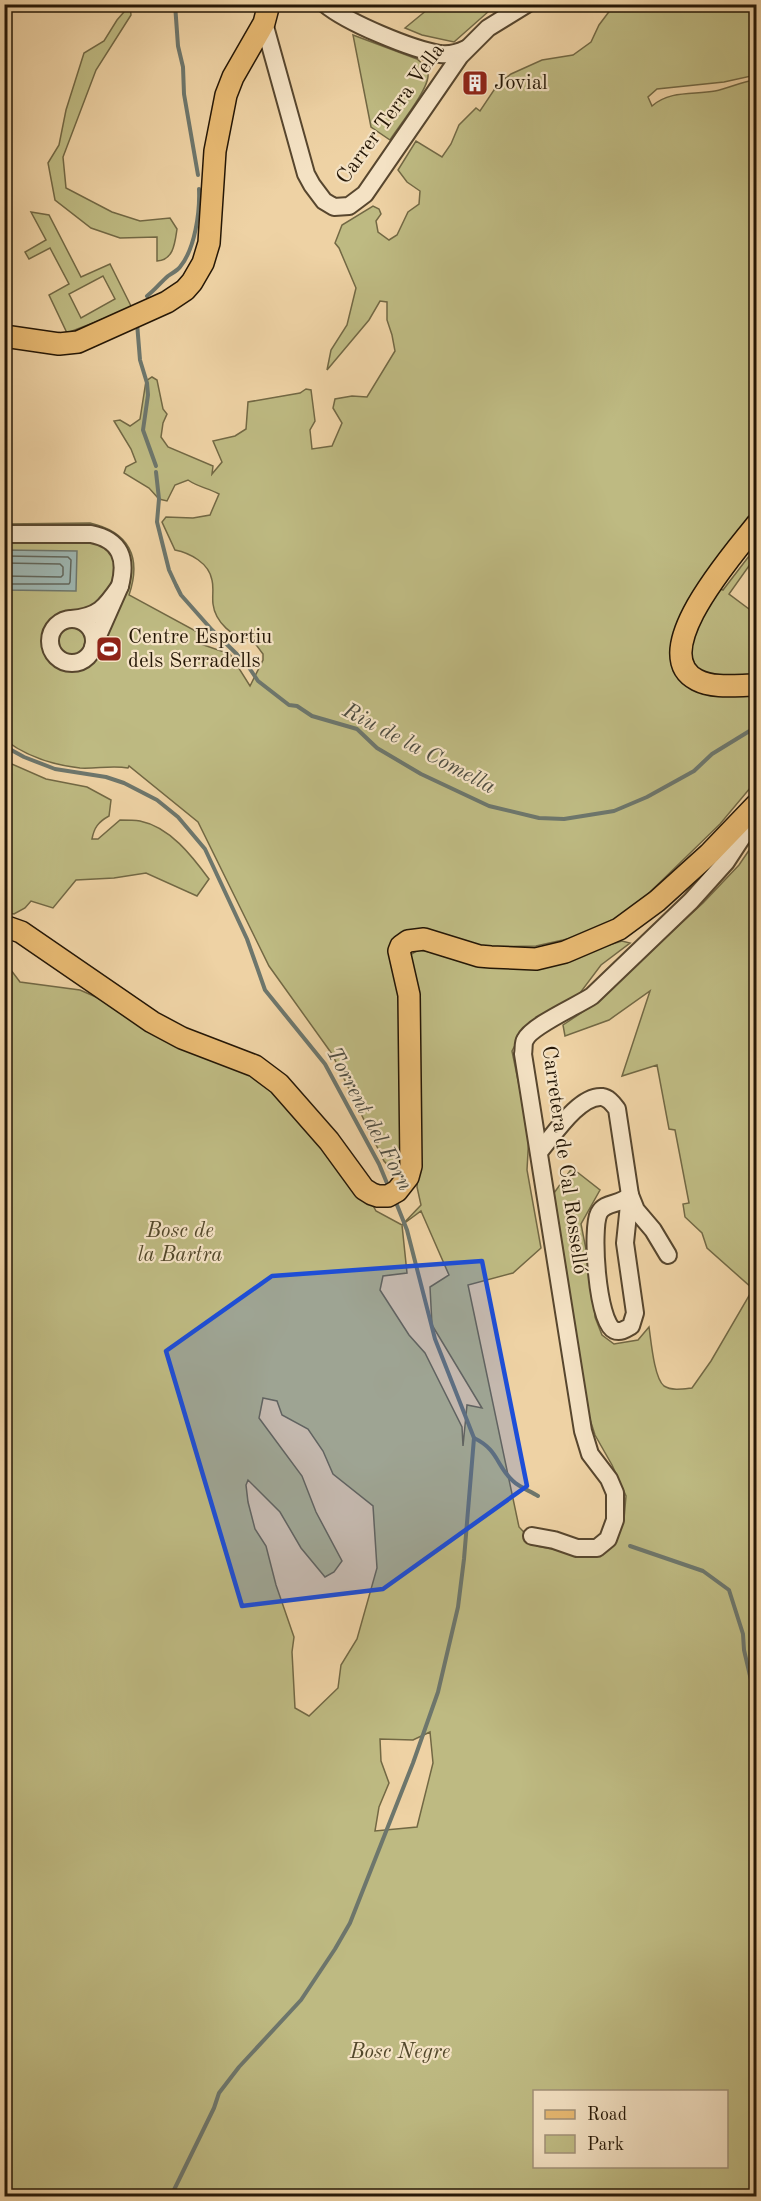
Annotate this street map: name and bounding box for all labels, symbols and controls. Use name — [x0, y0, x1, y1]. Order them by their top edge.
street label: Carrer Terra Vella — [333, 40, 449, 188]
building icon: Jovial — [460, 68, 490, 98]
place label: Jovial — [494, 73, 548, 94]
place label: Centre Esportiu dels Serradells — [128, 627, 272, 672]
sports icon: Centre Esportiu dels Serradells — [94, 634, 124, 664]
water label: Riu de la Comella — [338, 699, 499, 799]
water label: Torrent del Forn — [322, 1043, 416, 1195]
street label: Carretera de Cal Rosselló — [538, 1044, 590, 1276]
park label: Bosc de la Bartra — [137, 1221, 223, 1266]
park label: Bosc Negre — [349, 2042, 450, 2063]
legend — [533, 2090, 728, 2168]
text: Road — [587, 2106, 627, 2124]
text: Park — [587, 2136, 624, 2154]

